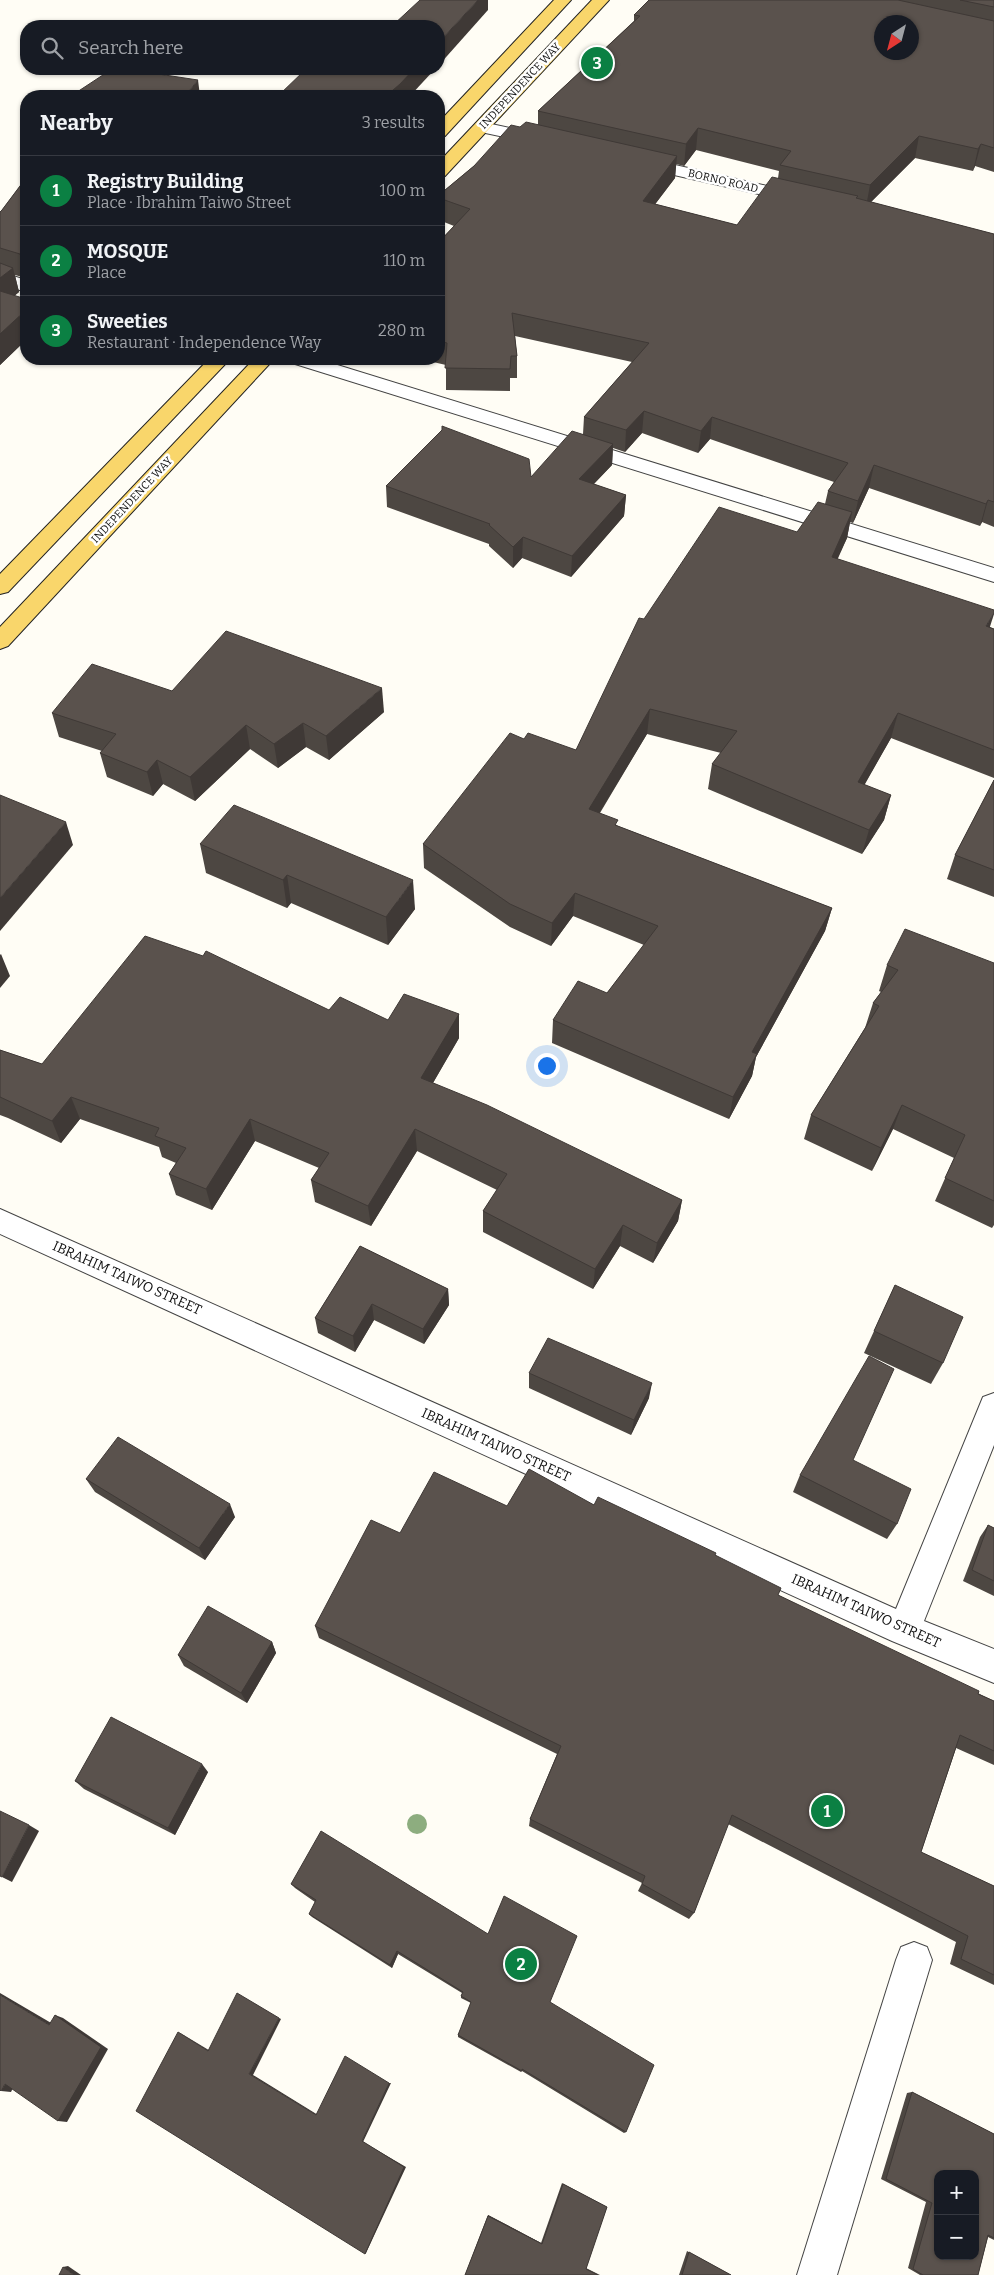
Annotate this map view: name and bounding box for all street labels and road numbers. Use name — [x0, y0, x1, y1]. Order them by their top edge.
street label: INDEPENDENCE WAY — [477, 40, 564, 132]
street label: BORNO ROAD — [687, 167, 760, 195]
street label: INDEPENDENCE WAY — [89, 454, 176, 546]
street label: IBRAHIM TAIWO STREET — [50, 1237, 204, 1319]
street label: IBRAHIM TAIWO STREET — [419, 1404, 573, 1486]
street label: IBRAHIM TAIWO STREET — [789, 1570, 943, 1652]

